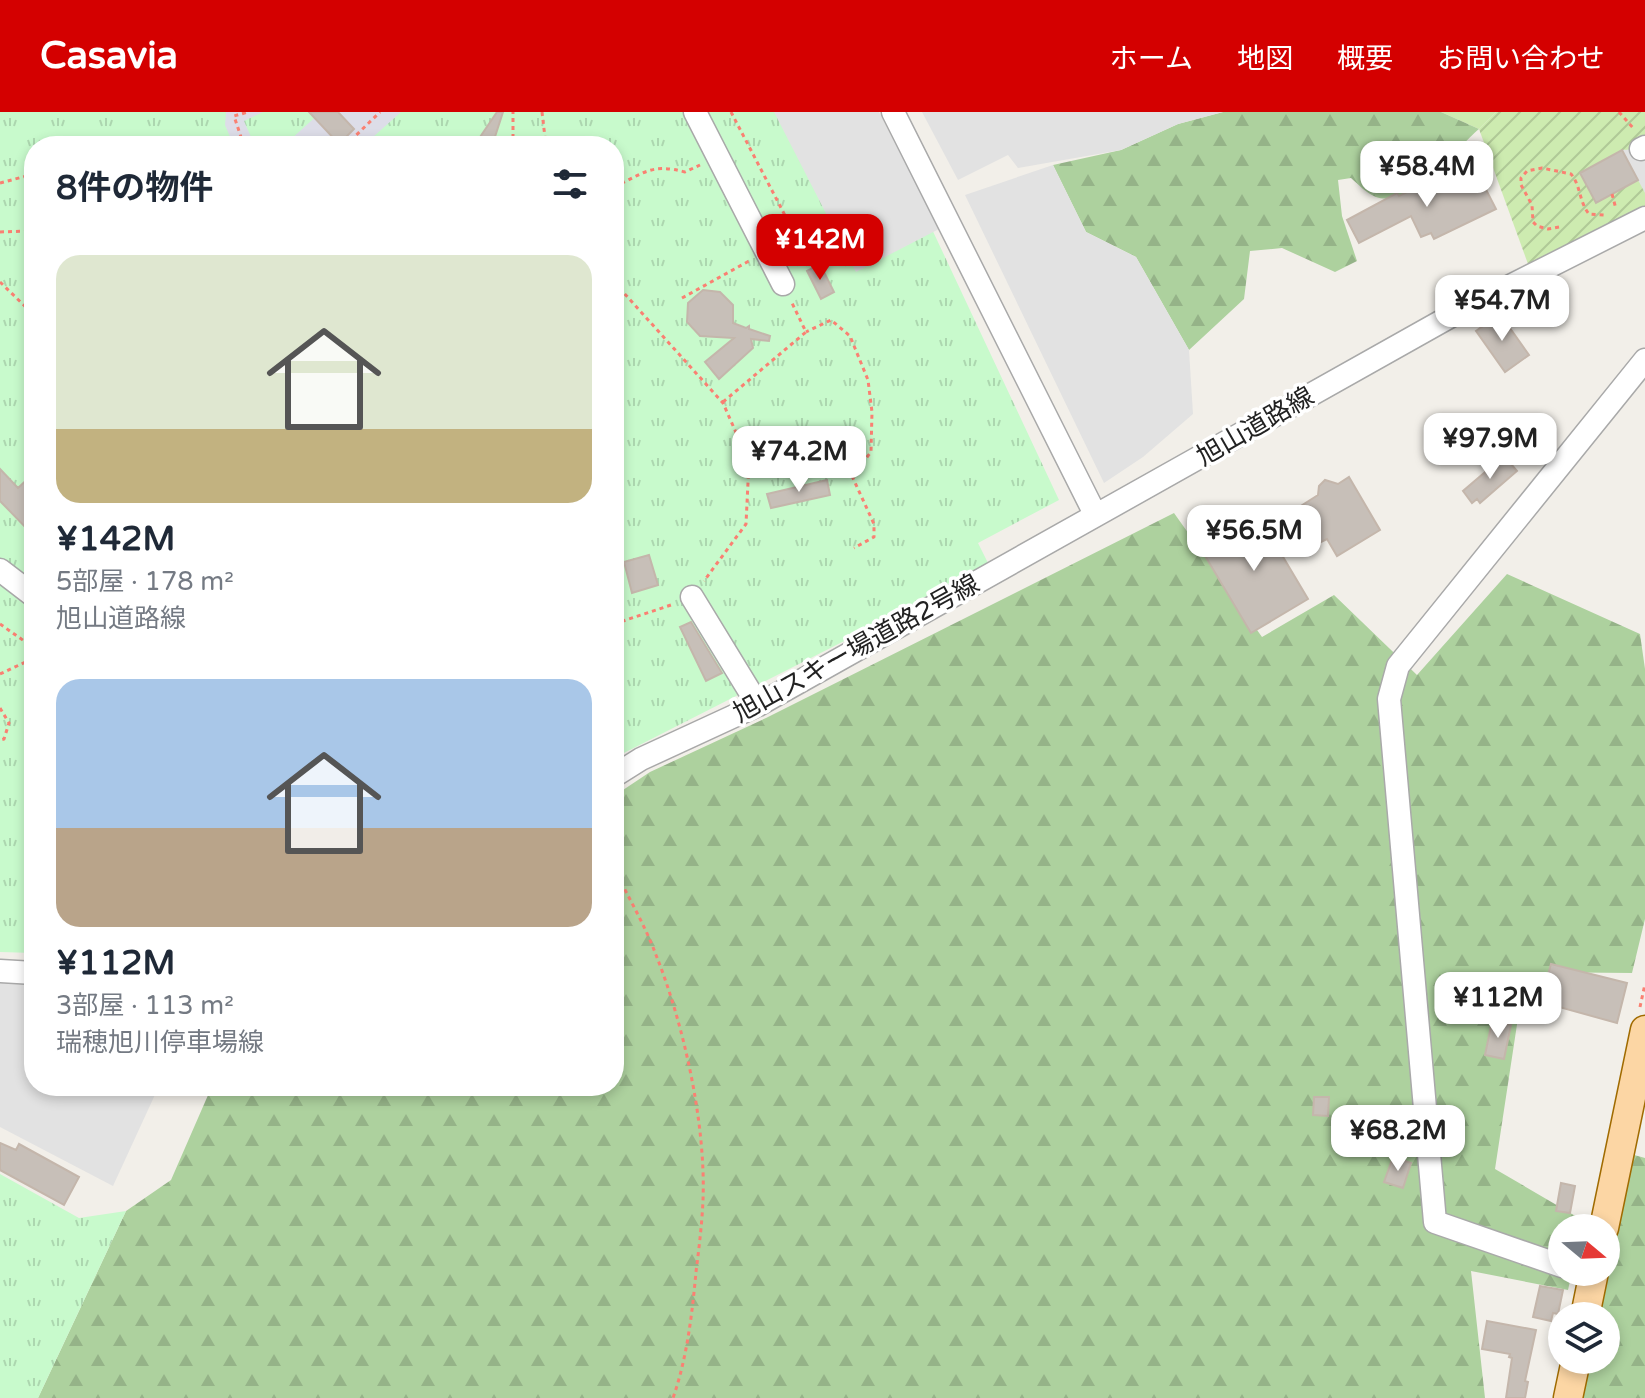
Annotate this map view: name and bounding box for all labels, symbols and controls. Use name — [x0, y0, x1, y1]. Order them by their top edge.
text: Casavia — [40, 33, 178, 79]
text: ホーム — [1110, 42, 1193, 76]
text: 地図 — [1237, 42, 1293, 76]
text: 概要 — [1337, 42, 1393, 76]
text: お問い合わせ — [1437, 42, 1605, 76]
pin: ¥58.4M — [1362, 141, 1492, 209]
text: ¥58.4M — [1378, 151, 1476, 182]
icon: filters — [548, 162, 592, 206]
text: 8件の物件 — [56, 168, 213, 209]
pin: ¥142M — [764, 214, 876, 282]
text: ¥142M — [774, 224, 866, 255]
pin: ¥54.7M — [1437, 275, 1567, 343]
text: ¥54.7M — [1453, 285, 1551, 316]
icon: home — [252, 307, 396, 451]
street label: 旭山道路線 — [1191, 381, 1319, 472]
pin: ¥97.9M — [1425, 413, 1555, 481]
text: ¥97.9M — [1442, 423, 1538, 454]
pin: ¥74.2M — [734, 426, 864, 494]
text: ¥74.2M — [750, 436, 848, 467]
pin: ¥56.5M — [1189, 505, 1319, 573]
text: ¥56.5M — [1205, 515, 1303, 546]
text: ¥142M — [56, 519, 175, 560]
text: 5部屋 · 178 m² — [56, 566, 234, 597]
street label: 旭山スキー場道路2号線 — [728, 568, 985, 729]
text: 旭山道路線 — [56, 603, 186, 634]
icon: home — [252, 731, 396, 875]
text: ¥112M — [56, 943, 175, 984]
pin: ¥112M — [1442, 972, 1554, 1040]
text: ¥112M — [1452, 982, 1544, 1013]
text: 3部屋 · 113 m² — [56, 990, 234, 1021]
text: 瑞穂旭川停車場線 — [56, 1027, 264, 1058]
pin: ¥68.2M — [1333, 1105, 1463, 1173]
text: ¥68.2M — [1349, 1115, 1447, 1146]
north arrow — [1548, 1214, 1620, 1286]
map controls — [1548, 1214, 1620, 1374]
button: layers — [1548, 1302, 1620, 1374]

